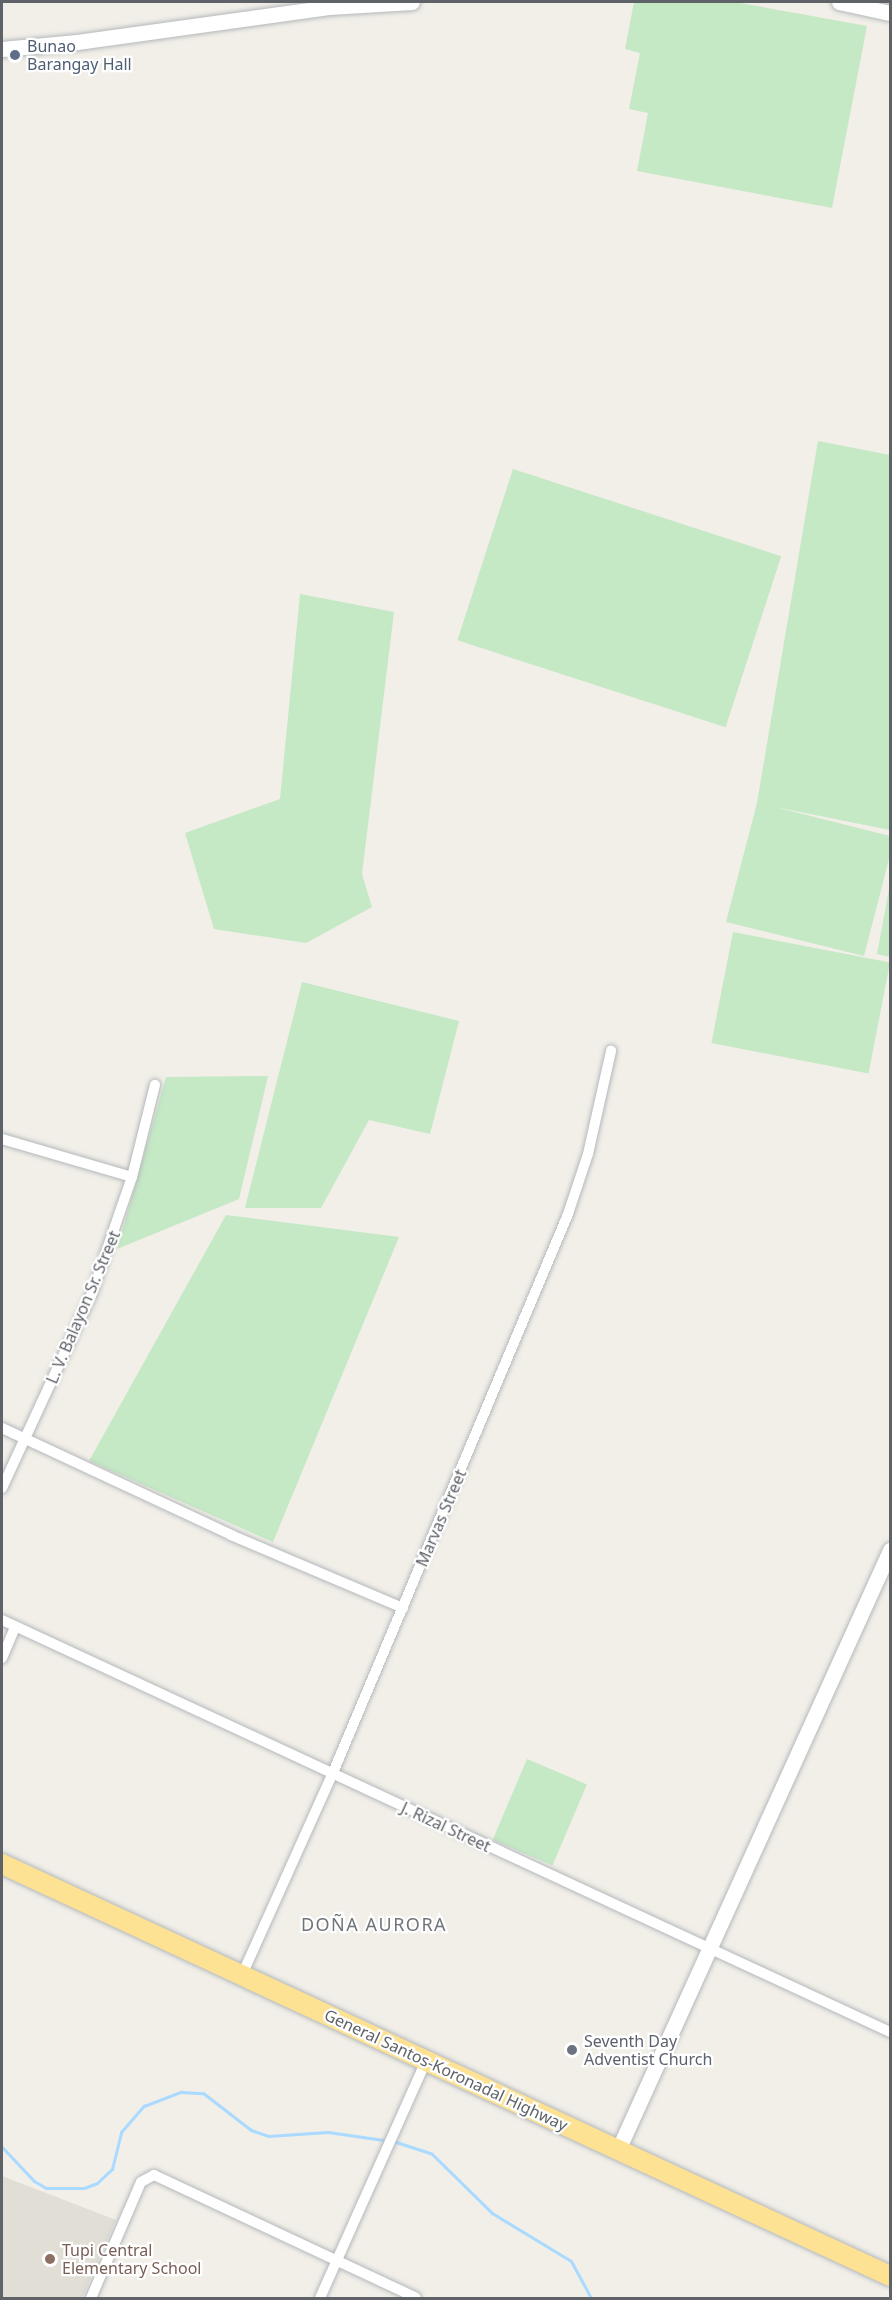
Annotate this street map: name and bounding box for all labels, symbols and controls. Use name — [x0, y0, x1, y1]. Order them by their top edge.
place label: Bunao Barangay Hall — [27, 36, 132, 74]
marker: Bunao Barangay Hall — [8, 48, 22, 62]
street label: L. V. Balayon Sr. Street — [42, 1228, 124, 1386]
street label: Marvas Street — [412, 1467, 470, 1569]
street label: J. Rizal Street — [398, 1798, 494, 1856]
district label: DOÑA AURORA — [301, 1913, 447, 1935]
street label: General Santos-Koronadal Highway — [321, 2005, 571, 2135]
place label: Seventh Day Adventist Church — [584, 2031, 712, 2069]
marker: Seventh Day Adventist Church — [565, 2043, 579, 2057]
place label: Tupi Central Elementary School — [62, 2240, 201, 2278]
marker: Tupi Central Elementary School — [43, 2252, 57, 2266]

